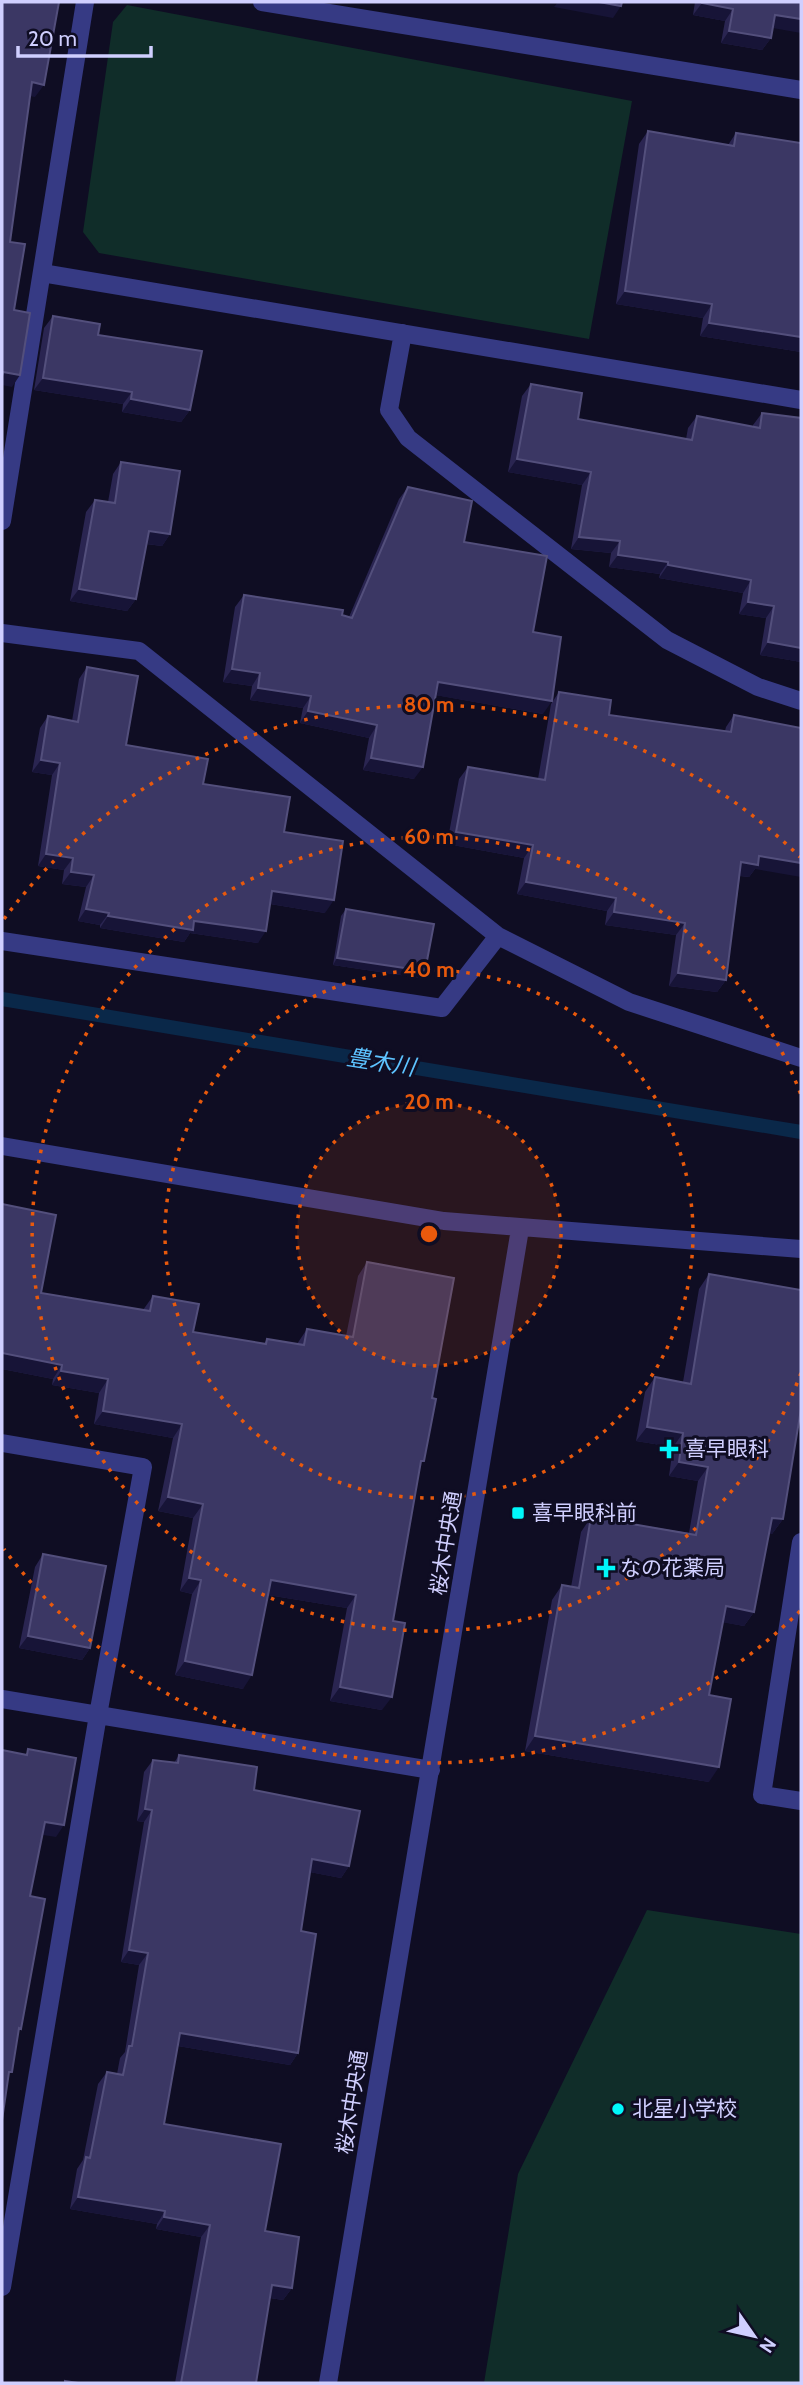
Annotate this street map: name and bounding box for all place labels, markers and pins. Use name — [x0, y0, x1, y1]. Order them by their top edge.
centre of rings — [417, 1222, 441, 1246]
place label: 喜早眼科 — [685, 1436, 769, 1461]
marker: 喜早眼科 — [659, 1439, 679, 1459]
place label: 喜早眼科前 — [532, 1500, 637, 1525]
marker: 喜早眼科前 — [510, 1505, 526, 1521]
place label: なの花薬局 — [620, 1555, 725, 1580]
marker: なの花薬局 — [598, 1560, 614, 1576]
place label: 北星小学校 — [632, 2096, 737, 2121]
marker: 北星小学校 — [610, 2101, 626, 2117]

